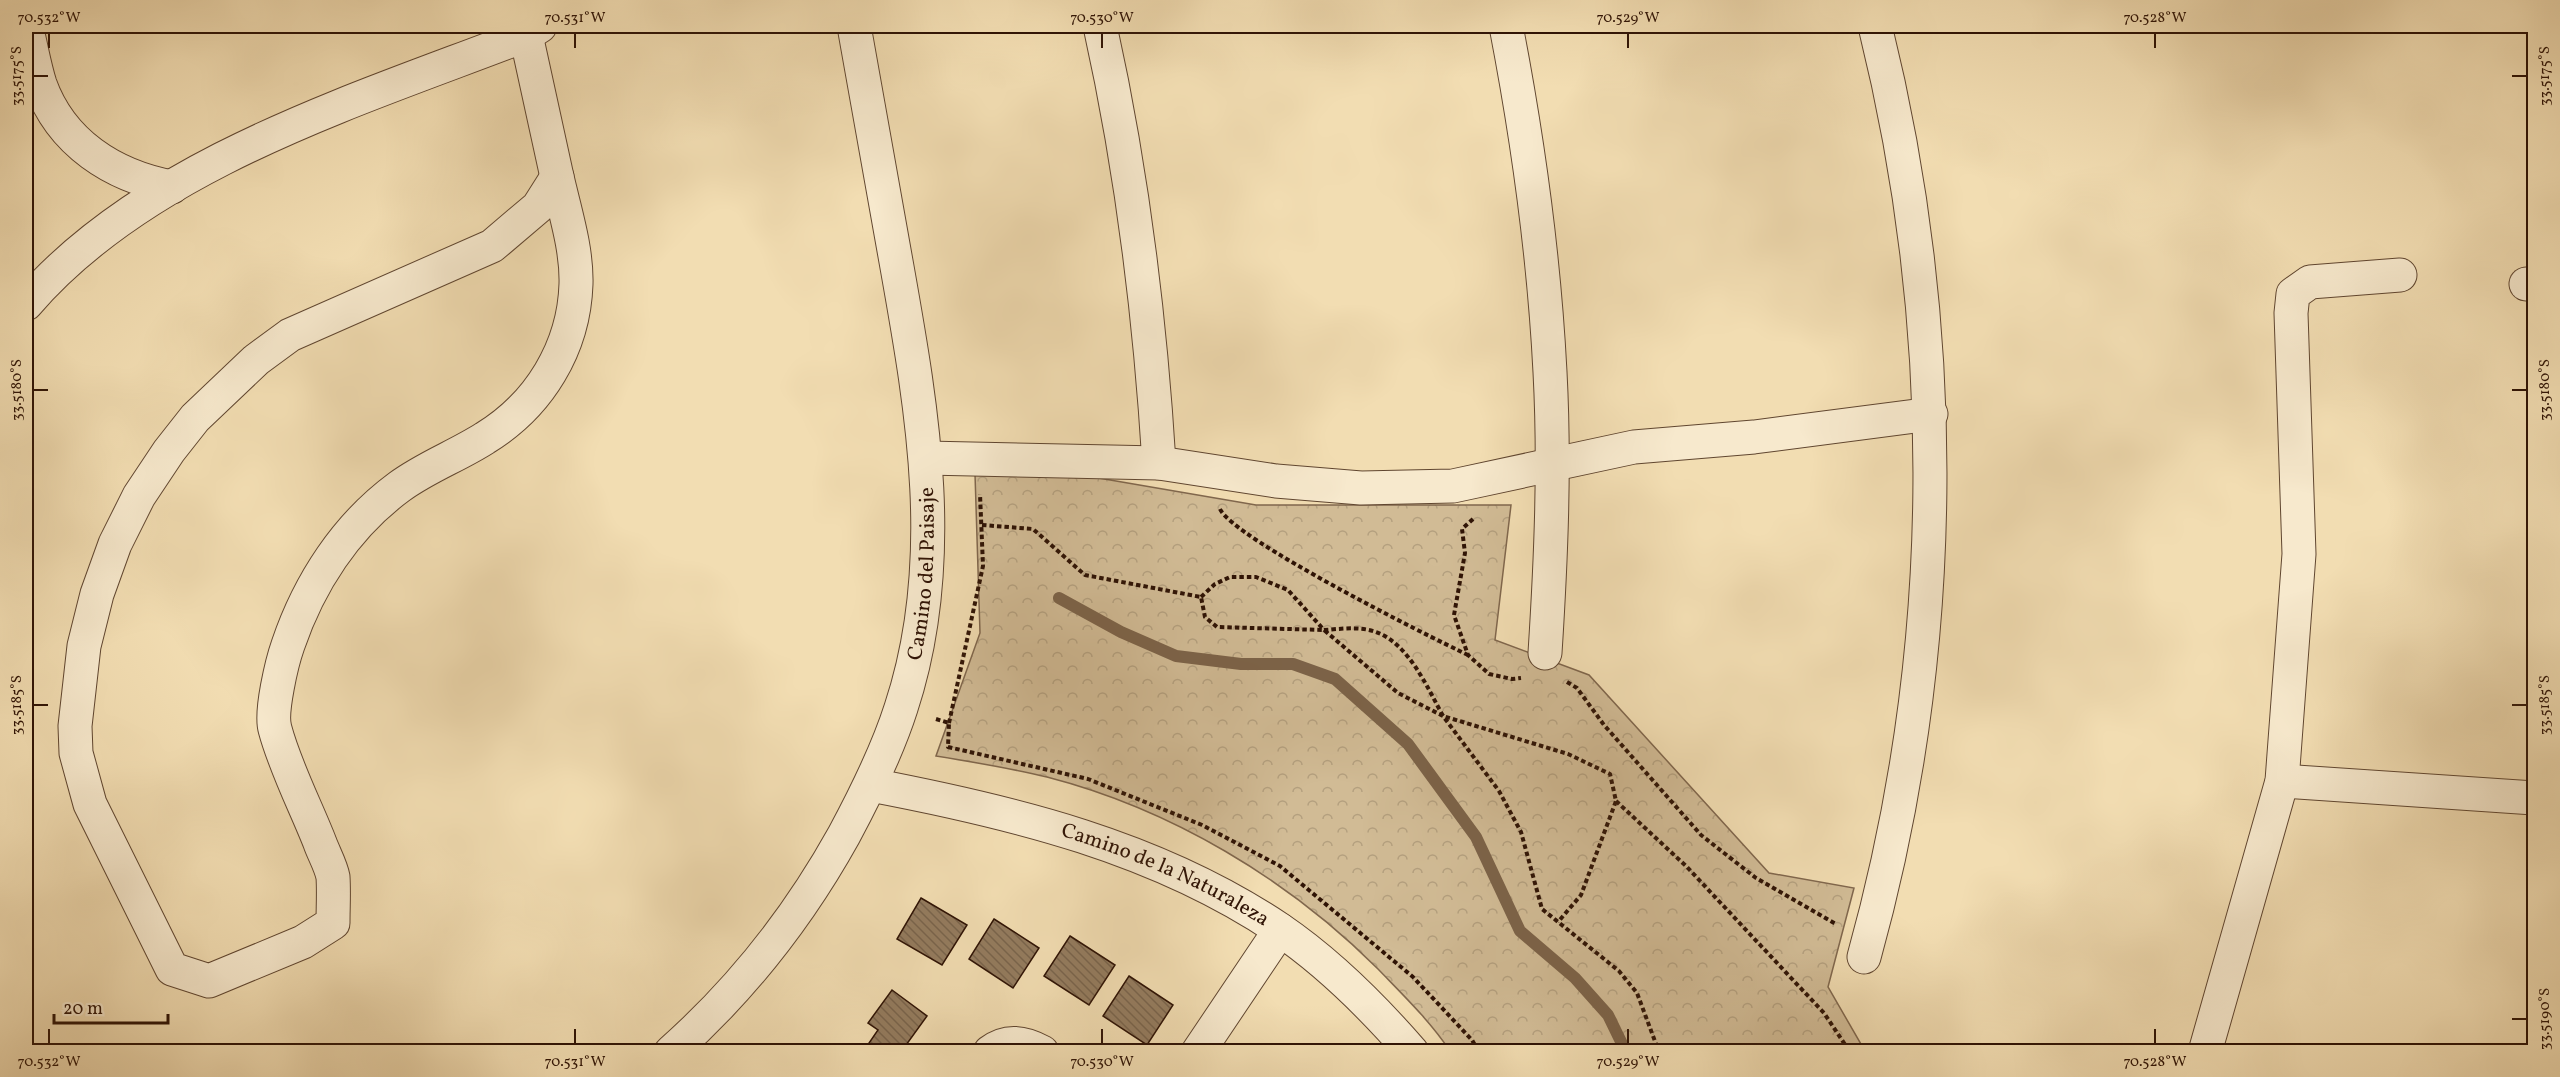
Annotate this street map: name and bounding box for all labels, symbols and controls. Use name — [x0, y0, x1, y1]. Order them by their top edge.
text: 70.532°W — [17, 8, 81, 29]
text: 70.531°W — [544, 8, 606, 29]
text: 70.530°W — [1070, 8, 1134, 29]
text: 70.529°W — [1597, 8, 1659, 29]
text: 70.528°W — [2123, 8, 2187, 29]
text: 33.5175°S — [7, 46, 28, 106]
text: 33.5175°S — [2535, 46, 2556, 106]
text: 33.5180°S — [7, 359, 28, 421]
text: 33.5180°S — [2535, 359, 2556, 421]
street label: Camino del Paisaje — [900, 486, 942, 663]
text: 33.5185°S — [7, 675, 28, 735]
text: 33.5185°S — [2535, 675, 2556, 735]
street label: Camino de la Naturaleza — [1058, 816, 1275, 934]
scale bar — [54, 987, 168, 1025]
text: 33.5190°S — [2535, 988, 2556, 1050]
text: 20 m — [63, 997, 103, 1022]
text: 70.532°W — [17, 1052, 81, 1073]
text: 70.531°W — [544, 1052, 606, 1073]
text: 70.530°W — [1070, 1052, 1134, 1073]
text: 70.529°W — [1597, 1052, 1659, 1073]
text: 70.528°W — [2123, 1052, 2187, 1073]

